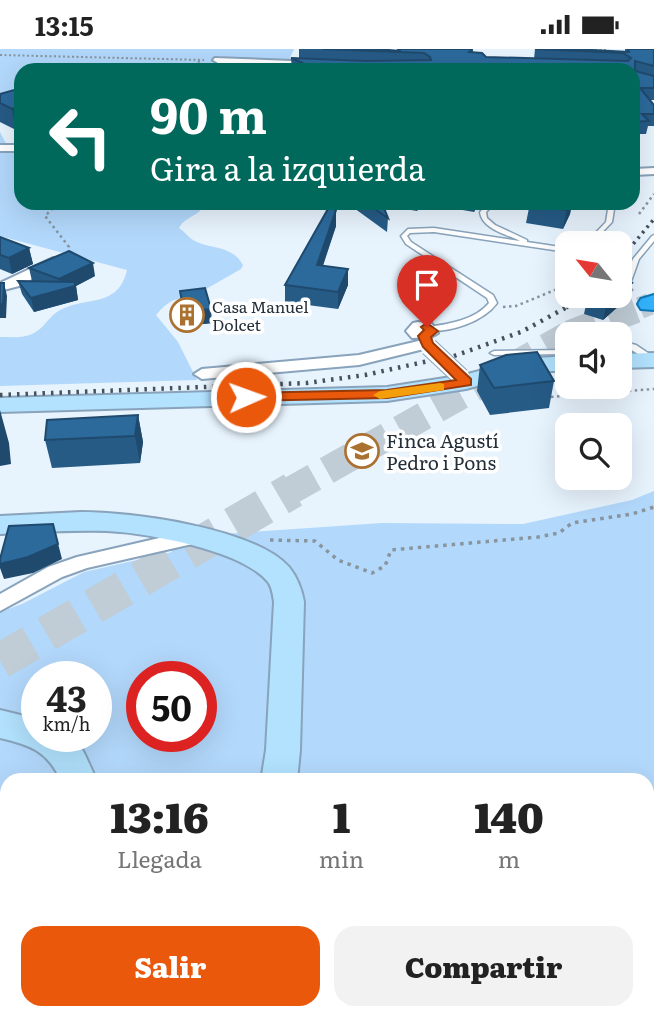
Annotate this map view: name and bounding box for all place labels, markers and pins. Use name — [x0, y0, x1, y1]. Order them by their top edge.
pin — [397, 255, 457, 327]
place label: Casa Manuel Dolcet — [212, 294, 309, 336]
building icon: Casa Manuel Dolcet — [168, 296, 206, 334]
place label: Finca Agustí Pedro i Pons — [386, 426, 499, 476]
school or university icon: Finca Agustí Pedro i Pons — [343, 432, 381, 470]

